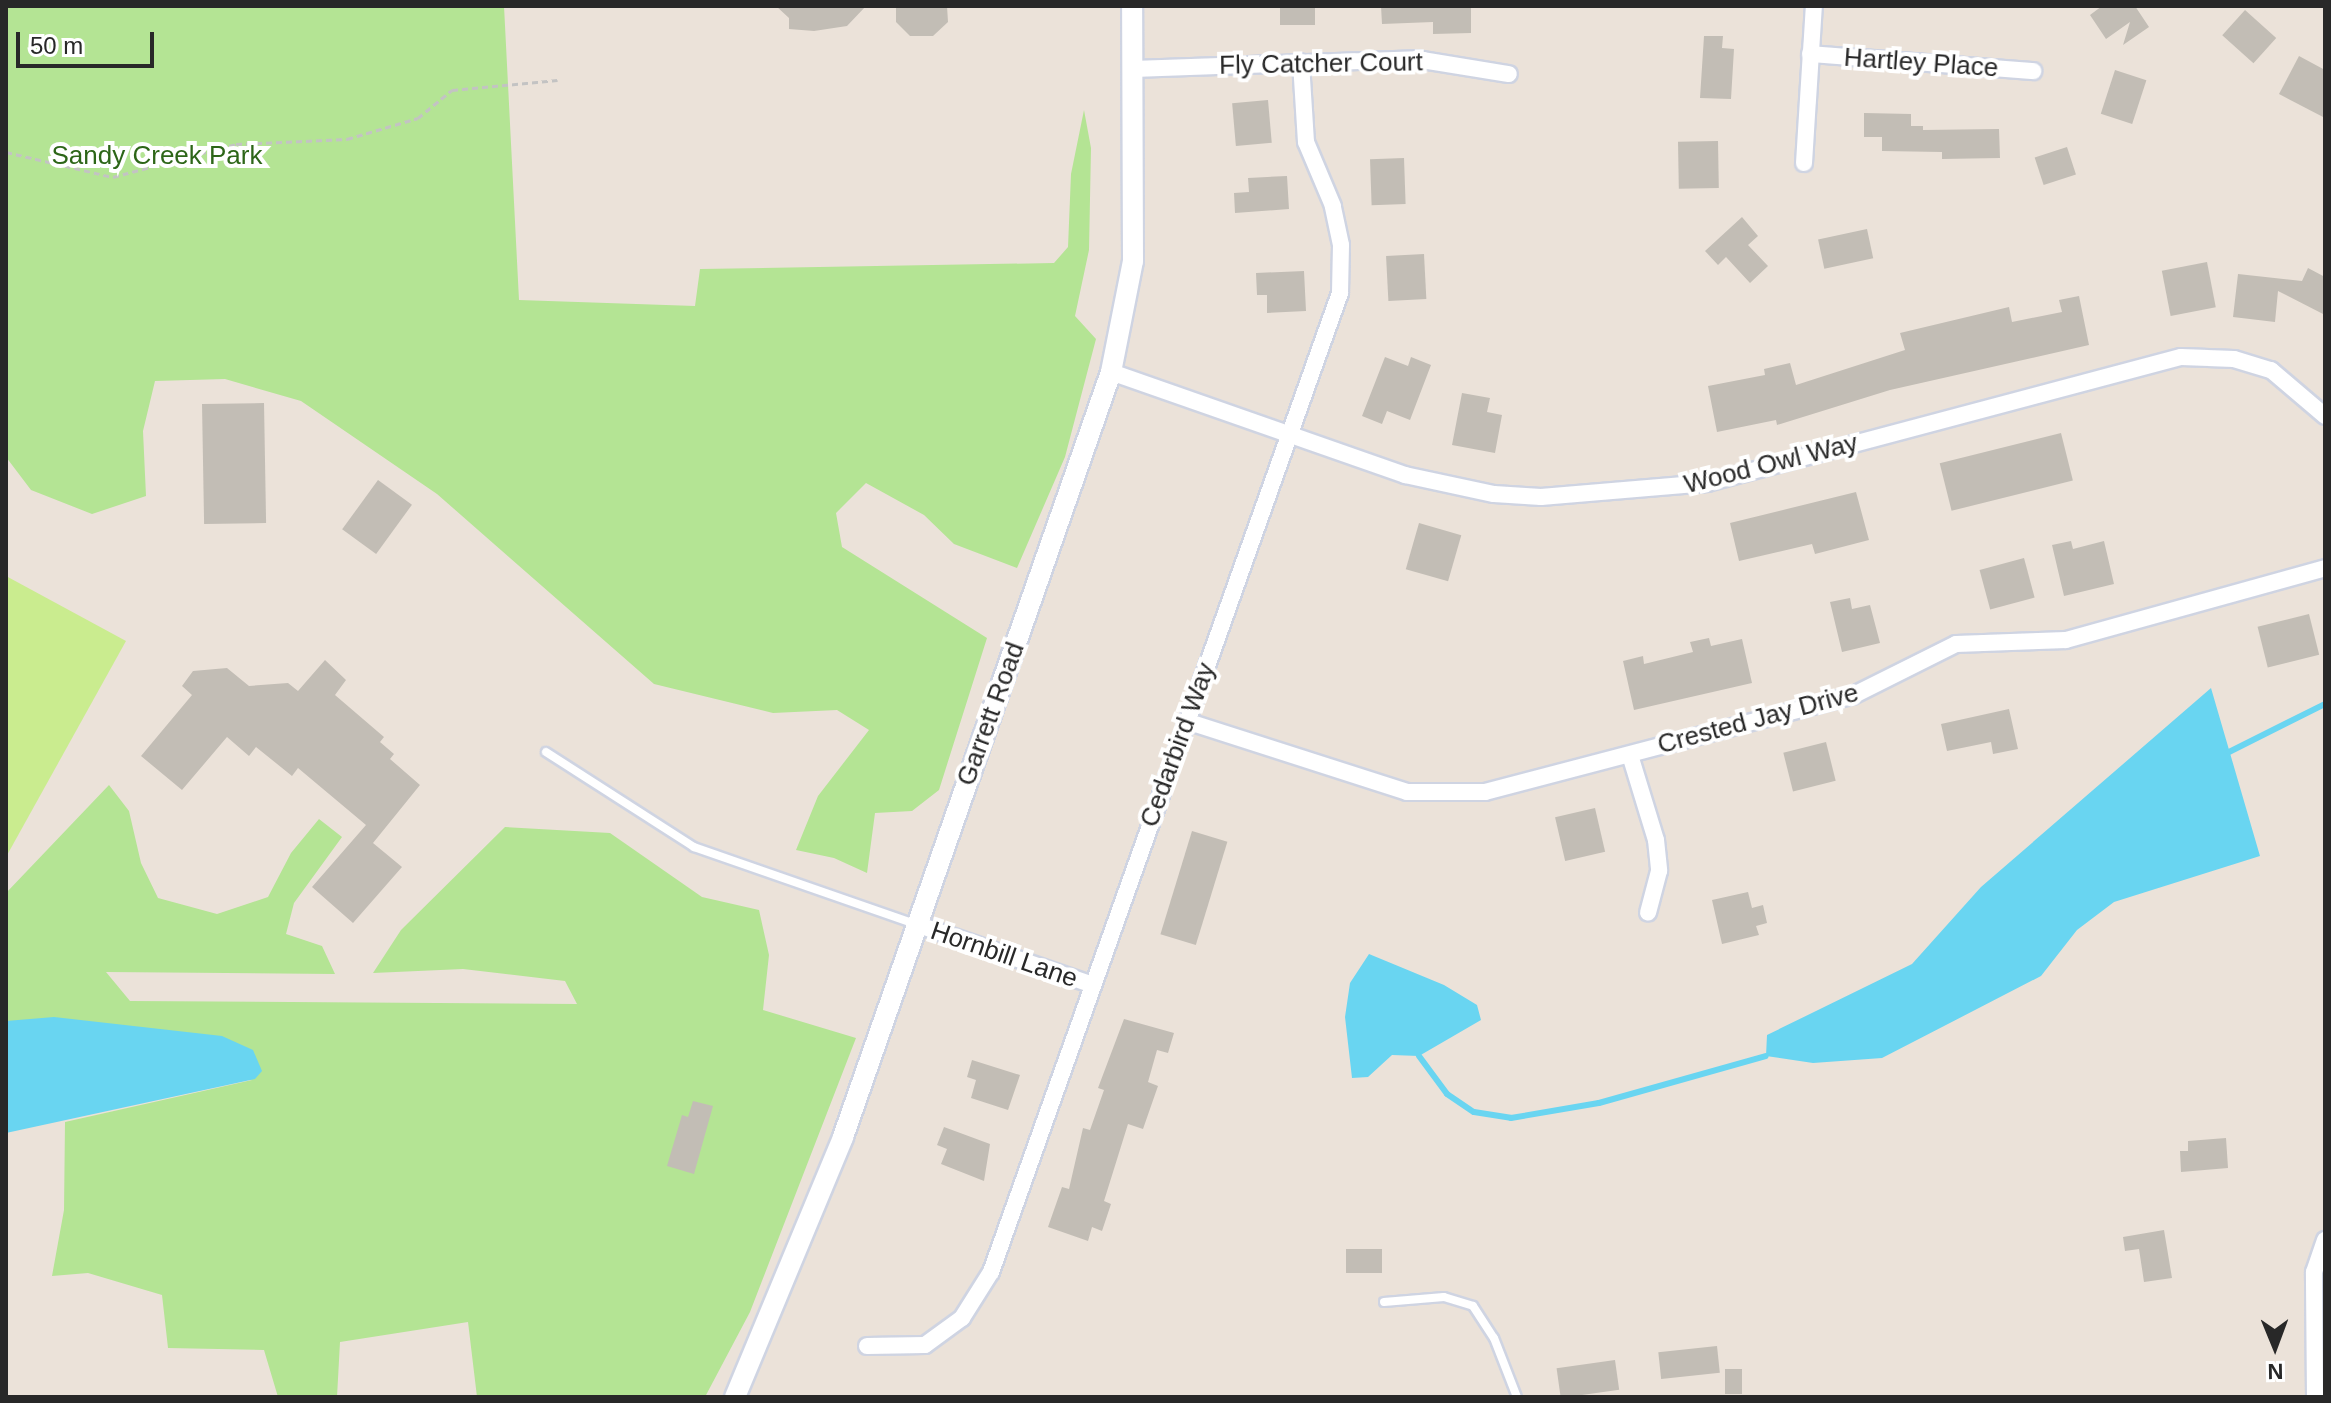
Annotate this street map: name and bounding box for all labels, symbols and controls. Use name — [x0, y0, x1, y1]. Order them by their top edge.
scale bar — [20, 16, 158, 66]
text: 50 m — [30, 32, 83, 59]
street label: Hartley Place — [1843, 42, 1999, 84]
street label: Fly Catcher Court — [1219, 47, 1423, 81]
park label: Sandy Creek Park — [52, 140, 262, 172]
street label: Wood Owl Way — [1681, 427, 1861, 501]
street label: Garrett Road — [951, 638, 1031, 790]
street label: Cedarbird Way — [1134, 659, 1222, 831]
street label: Crested Jay Drive — [1654, 677, 1862, 761]
street label: Hornbill Lane — [926, 915, 1082, 995]
north arrow — [2235, 1307, 2315, 1387]
text: N — [2267, 1359, 2284, 1384]

